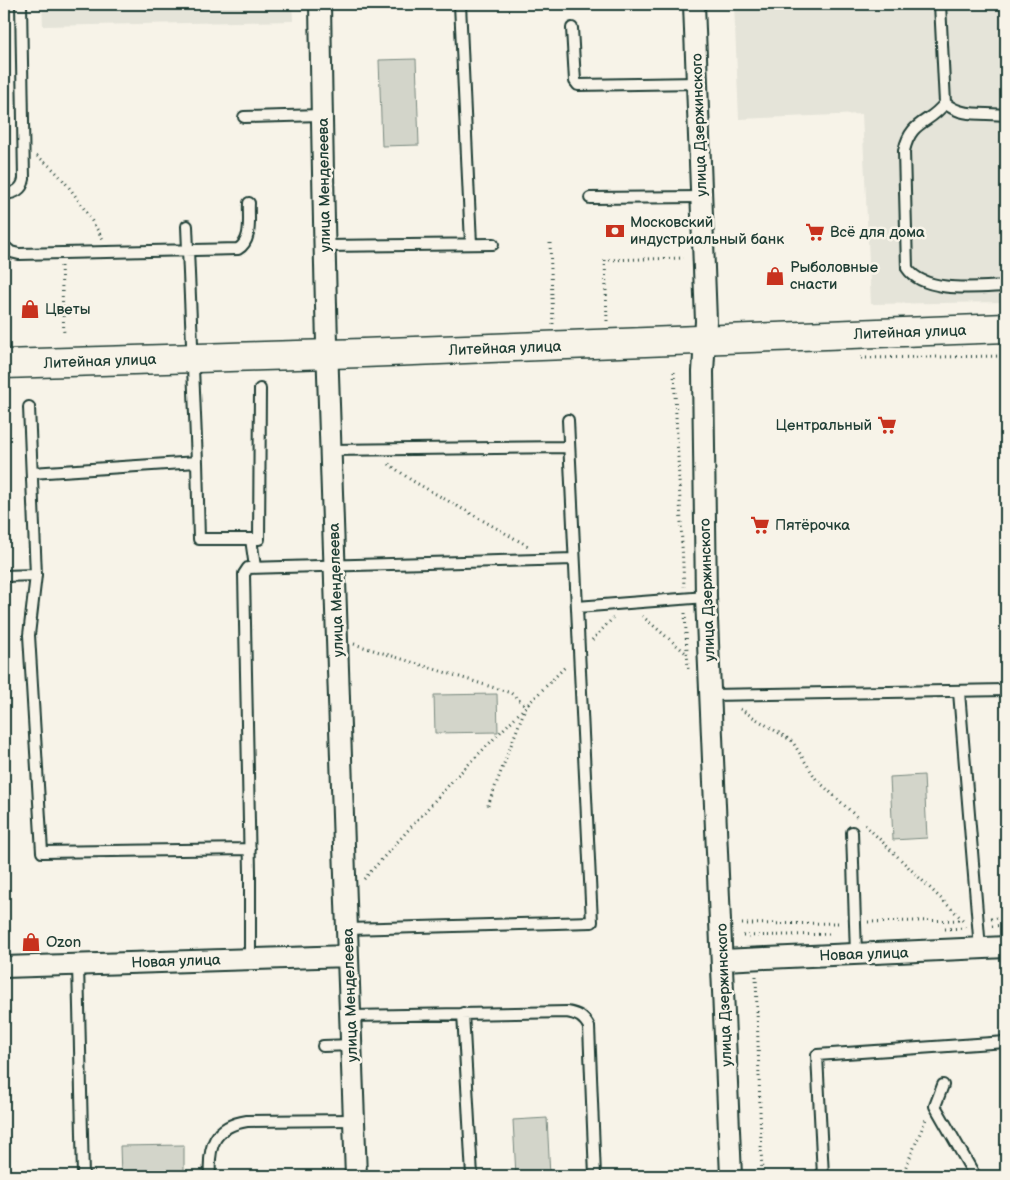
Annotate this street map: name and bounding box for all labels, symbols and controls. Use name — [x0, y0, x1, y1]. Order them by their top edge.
street label: улица Дзержинского — [687, 53, 711, 197]
street label: улица Менделеева — [314, 118, 335, 252]
place label: Московский индустриальный банк — [630, 213, 784, 249]
bank icon: Московский индустриальный банк — [604, 220, 626, 242]
supermarket icon: Всё для дома — [804, 221, 826, 243]
place label: Всё для дома — [830, 223, 925, 242]
place label: Рыболовные снасти — [790, 258, 878, 294]
shop icon: Рыболовные снасти — [764, 265, 786, 287]
shop icon: Цветы — [19, 298, 41, 320]
place label: Цветы — [45, 300, 90, 319]
street label: Литейная улица — [852, 321, 967, 344]
street label: Литейная улица — [447, 337, 562, 360]
street label: Литейная улица — [42, 350, 157, 373]
supermarket icon: Центральный — [876, 414, 898, 436]
place label: Центральный — [776, 416, 872, 435]
supermarket icon: Пятёрочка — [749, 514, 771, 536]
place label: Пятёрочка — [775, 516, 850, 535]
street label: улица Дзержинского — [695, 518, 719, 662]
street label: улица Менделеева — [325, 522, 348, 657]
street label: улица Дзержинского — [712, 923, 736, 1067]
street label: улица Менделеева — [339, 927, 362, 1062]
shop icon: Ozon — [20, 931, 42, 953]
place label: Ozon — [46, 933, 81, 952]
street label: Новая улица — [819, 943, 909, 966]
street label: Новая улица — [131, 950, 221, 973]

